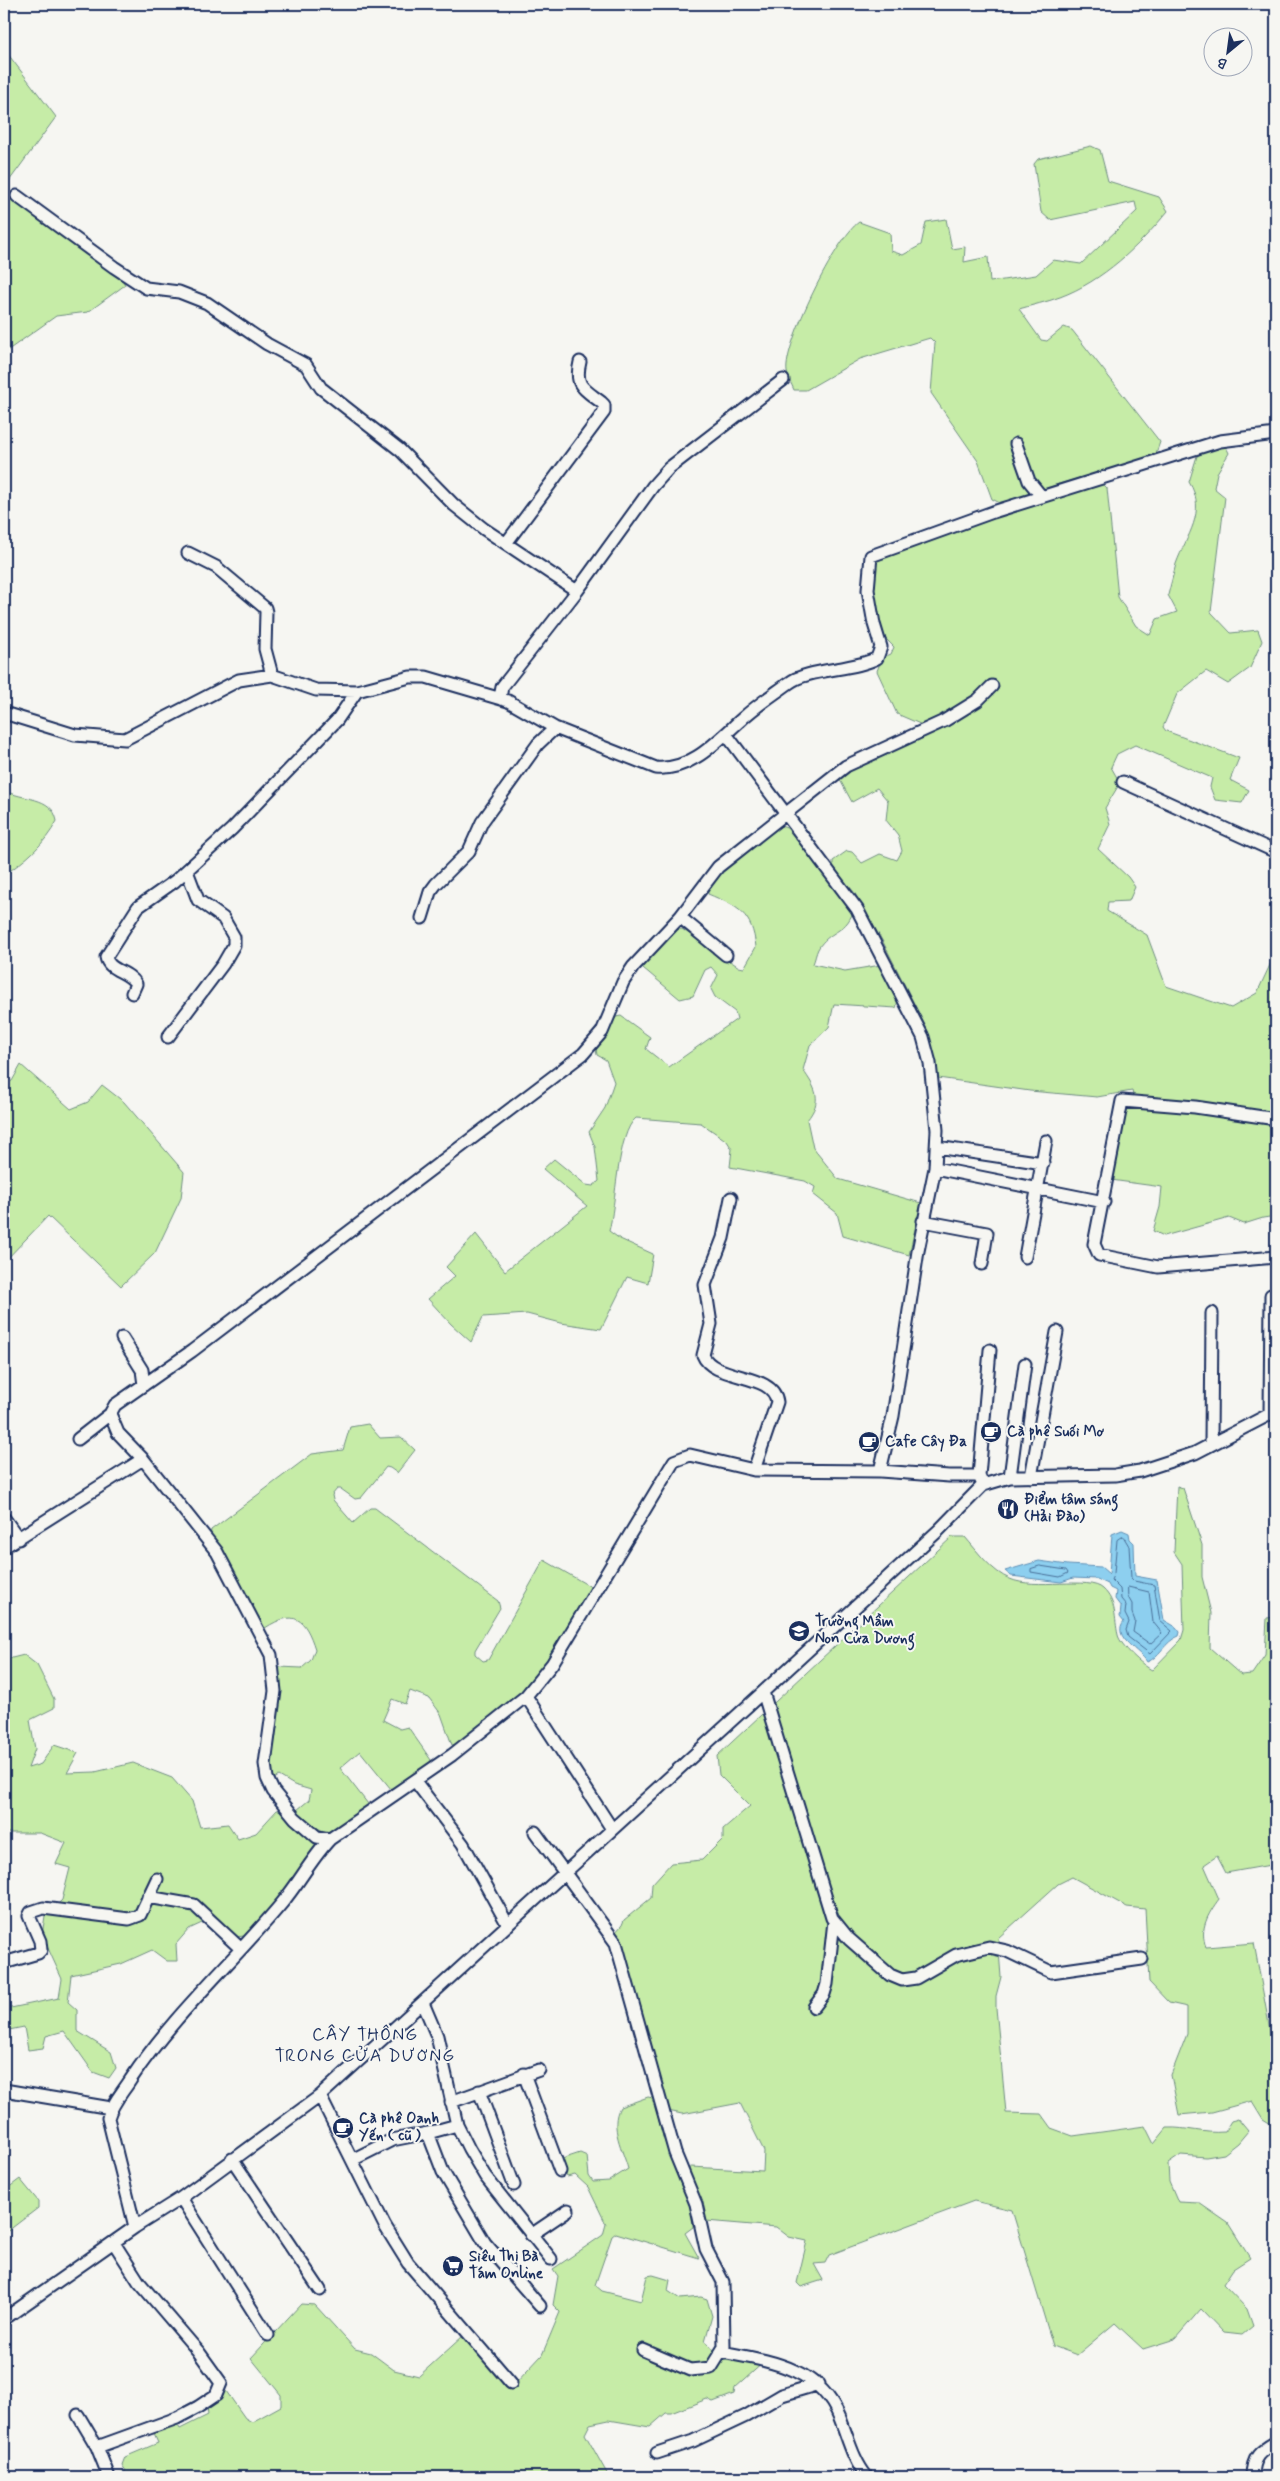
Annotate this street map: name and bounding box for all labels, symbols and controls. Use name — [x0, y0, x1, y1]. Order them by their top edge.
north arrow — [1202, 28, 1252, 78]
text: B — [1214, 52, 1230, 73]
cafe icon: Cà phê Suối Mơ — [979, 1420, 1003, 1444]
place label: Cà phê Suối Mơ — [1007, 1422, 1105, 1442]
cafe icon: Cafe Cây Đa — [857, 1430, 881, 1454]
place label: Cafe Cây Đa — [885, 1432, 967, 1452]
place label: Điểm tâm sáng (Hải Đào) — [1024, 1490, 1118, 1527]
restaurant icon: Điểm tâm sáng (Hải Đào) — [996, 1497, 1020, 1521]
place label: Trường Mầm Non Cửa Dương — [815, 1612, 915, 1651]
school or university icon: Trường Mầm Non Cửa Dương — [787, 1619, 811, 1643]
district label: CÂY THÔNG TRONG CỬA DƯƠNG — [275, 2023, 455, 2068]
place label: Cà phê Oanh Yến ( cũ ) — [359, 2109, 439, 2146]
cafe icon: Cà phê Oanh Yến ( cũ ) — [331, 2116, 355, 2140]
place label: Siêu Thị Bà Tám Online — [469, 2247, 544, 2284]
supermarket icon: Siêu Thị Bà Tám Online — [441, 2254, 465, 2278]

